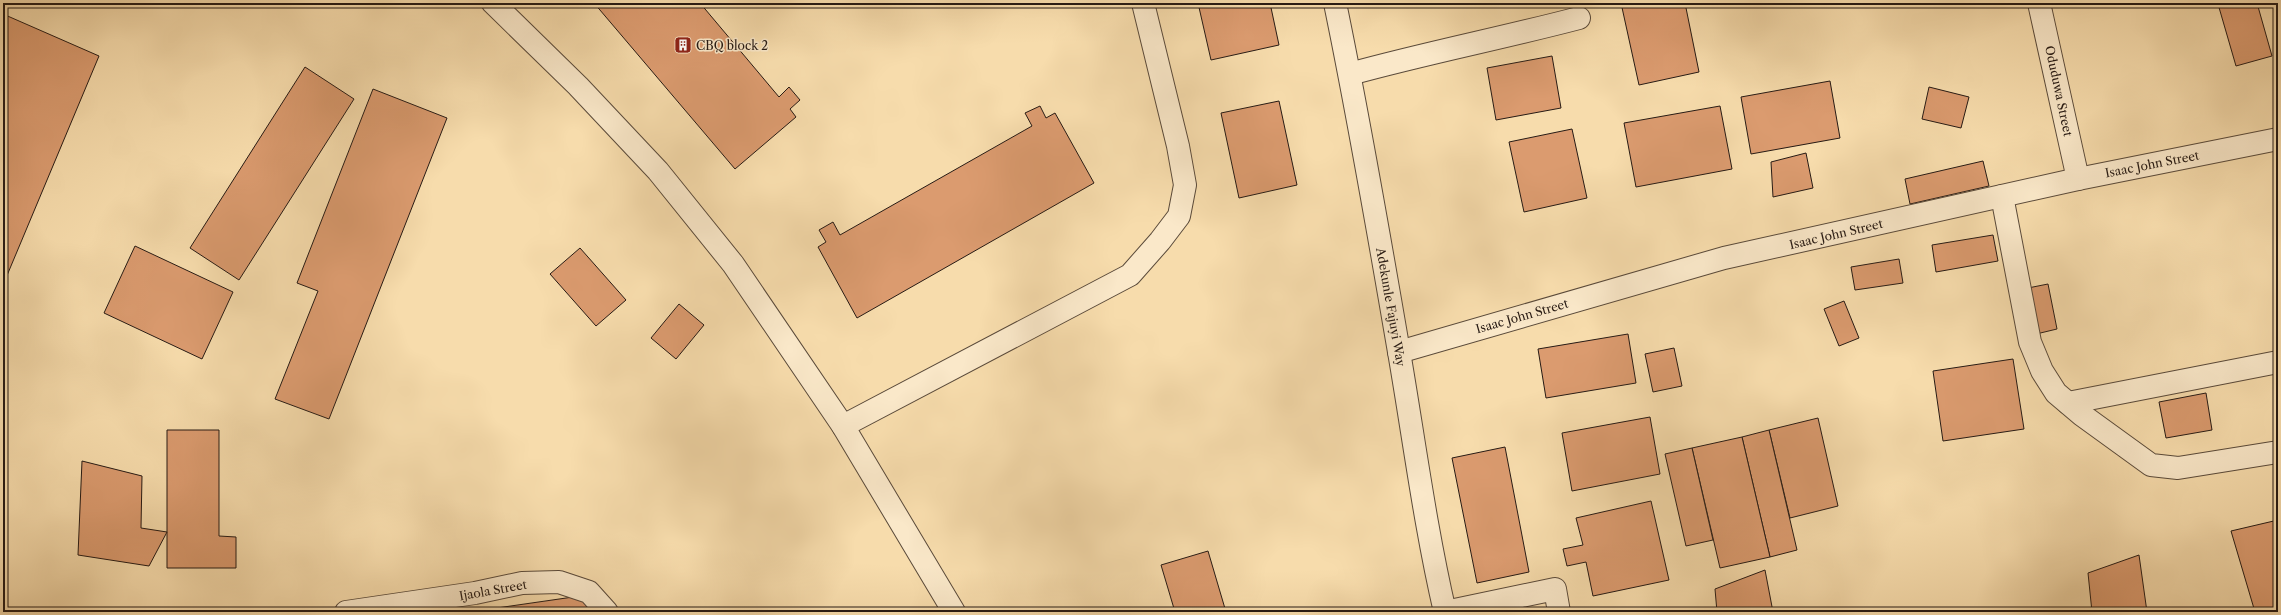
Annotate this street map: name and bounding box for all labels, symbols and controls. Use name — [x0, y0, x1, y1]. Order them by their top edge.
building icon: CBQ block 2 — [673, 35, 693, 55]
place label: CBQ block 2 — [696, 38, 768, 53]
street label: Oduduwa Street — [2042, 44, 2076, 138]
street label: Isaac John Street — [2104, 147, 2201, 180]
street label: Isaac John Street — [1788, 216, 1885, 252]
street label: Adekunle Fajuyi Way — [1373, 245, 1409, 368]
street label: Isaac John Street — [1474, 295, 1571, 336]
street label: Ijaola Street — [458, 577, 529, 603]

